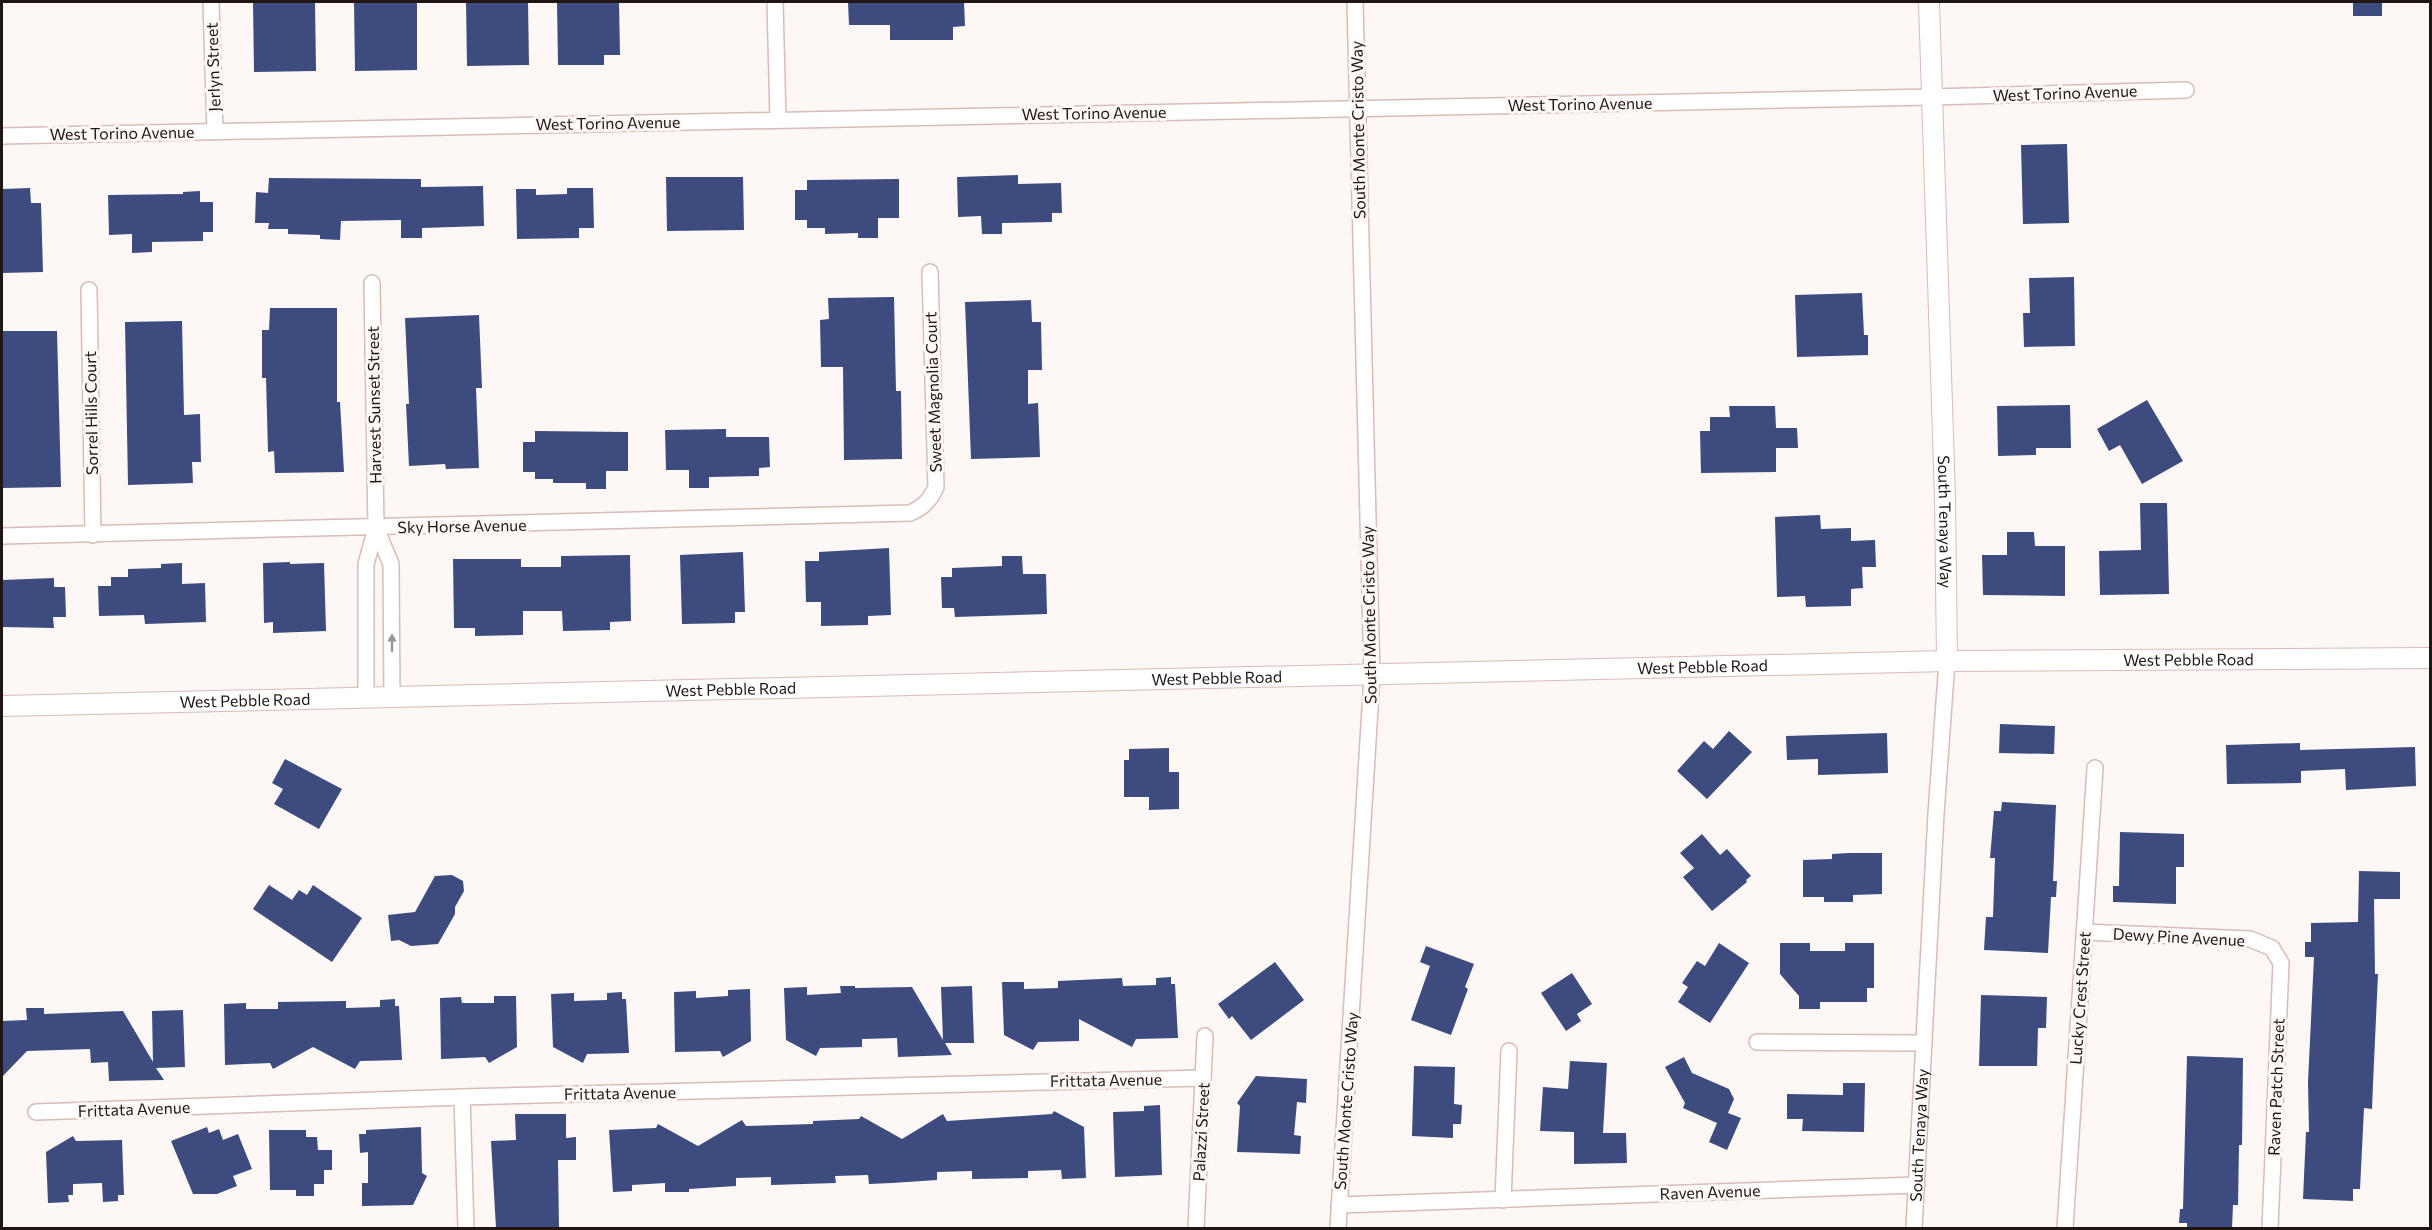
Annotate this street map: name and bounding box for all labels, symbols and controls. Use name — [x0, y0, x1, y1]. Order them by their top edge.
street label: Jerlyn Street — [201, 22, 224, 112]
street label: South Monte Cristo Way — [1346, 41, 1369, 219]
street label: West Torino Avenue — [1992, 80, 2138, 105]
street label: West Torino Avenue — [1507, 93, 1653, 114]
street label: West Torino Avenue — [1021, 102, 1167, 123]
street label: West Torino Avenue — [535, 112, 681, 133]
street label: West Torino Avenue — [49, 122, 195, 143]
street label: Sweet Magnolia Court — [920, 311, 945, 473]
street label: Harvest Sunset Street — [363, 325, 384, 484]
street label: Sorrel Hills Court — [80, 350, 101, 475]
street label: South Tenaya Way — [1935, 455, 1956, 588]
street label: Sky Horse Avenue — [397, 515, 527, 536]
street label: South Monte Cristo Way — [1357, 526, 1380, 704]
one-way arrow — [387, 634, 397, 653]
street label: West Pebble Road — [2123, 649, 2254, 669]
street label: West Pebble Road — [1637, 655, 1768, 677]
street label: West Pebble Road — [1151, 666, 1282, 688]
street label: West Pebble Road — [665, 678, 796, 700]
street label: West Pebble Road — [179, 689, 310, 711]
street label: Dewy Pine Avenue — [2112, 924, 2246, 949]
street label: Lucky Crest Street — [2065, 930, 2094, 1065]
street label: South Monte Cristo Way — [1330, 1011, 1361, 1191]
street label: Raven Patch Street — [2264, 1017, 2287, 1156]
street label: South Tenaya Way — [1905, 1068, 1931, 1202]
street label: Frittata Avenue — [1050, 1069, 1162, 1090]
street label: Frittata Avenue — [564, 1082, 676, 1103]
street label: Palazzi Street — [1188, 1082, 1213, 1182]
street label: Frittata Avenue — [78, 1097, 190, 1120]
street label: Raven Avenue — [1659, 1180, 1761, 1203]

